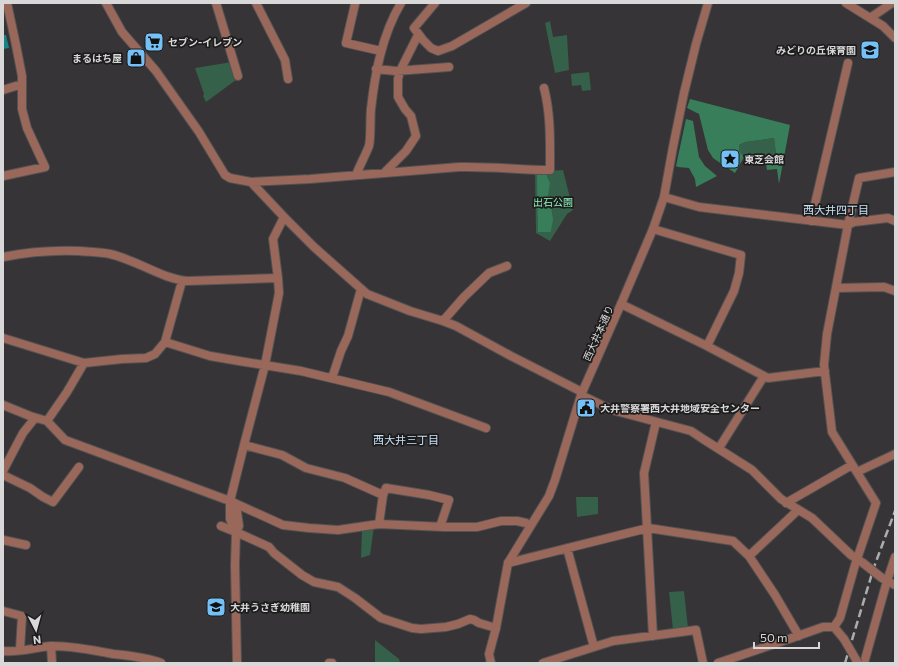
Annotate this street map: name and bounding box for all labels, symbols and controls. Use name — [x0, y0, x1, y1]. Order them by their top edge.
supermarket icon: セブン-イレブン — [143, 31, 165, 53]
place label: セブン-イレブン — [168, 36, 242, 48]
school or university icon: みどりの丘保育園 — [859, 39, 881, 61]
place label: みどりの丘保育園 — [776, 44, 856, 56]
shop icon: まるはち屋 — [125, 47, 147, 69]
place label: まるはち屋 — [72, 52, 122, 64]
place icon: 東芝会館 — [719, 148, 741, 170]
place label: 東芝会館 — [744, 153, 784, 165]
park label: 出石公園 — [533, 196, 573, 208]
district label: 西大井四丁目 — [803, 203, 869, 216]
street label: 西大井本通り — [580, 303, 616, 363]
public building icon: 大井警察署西大井地域安全センター — [575, 397, 597, 419]
place label: 大井警察署西大井地域安全センター — [600, 402, 760, 414]
district label: 西大井三丁目 — [373, 433, 439, 446]
school or university icon: 大井うさぎ幼稚園 — [205, 596, 227, 618]
place label: 大井うさぎ幼稚園 — [230, 601, 310, 613]
north arrow — [16, 610, 56, 650]
scale bar — [754, 624, 819, 650]
text: 50 m — [760, 630, 788, 644]
text: N — [32, 634, 42, 647]

